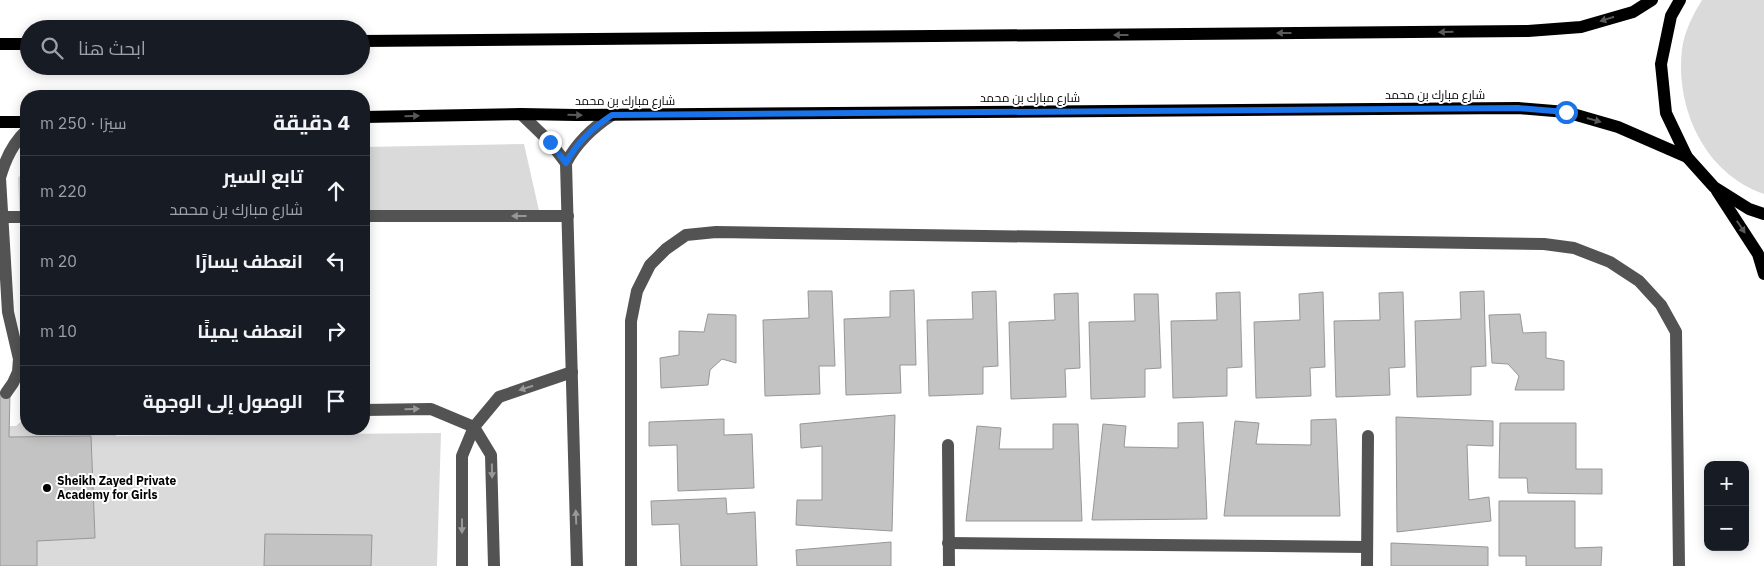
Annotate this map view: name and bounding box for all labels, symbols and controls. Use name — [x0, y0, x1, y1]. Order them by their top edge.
one-way arrow — [1600, 16, 1615, 24]
search box — [20, 20, 370, 75]
one-way arrow — [1438, 28, 1454, 36]
one-way arrow — [1275, 30, 1291, 38]
one-way arrow — [1113, 31, 1129, 39]
icon: search — [38, 34, 66, 62]
text: ابحث هنا — [78, 36, 146, 60]
street label: شارع مبارك بن محمد — [1385, 87, 1485, 103]
street label: شارع مبارك بن محمد — [980, 90, 1080, 106]
street label: شارع مبارك بن محمد — [575, 93, 675, 109]
route start — [1555, 101, 1578, 124]
text: 4 دقيقة — [273, 108, 350, 136]
one-way arrow — [567, 111, 583, 119]
one-way arrow — [405, 112, 421, 120]
text: سيرًا · 250 m — [40, 113, 126, 133]
one-way arrow — [1586, 116, 1601, 124]
route end — [539, 131, 562, 154]
text: تابع السير — [223, 164, 303, 188]
icon: ahead — [322, 177, 350, 205]
text: 220 m — [40, 181, 87, 201]
text: شارع مبارك بن محمد — [169, 199, 303, 219]
one-way arrow — [511, 212, 527, 220]
one-way arrow — [1736, 221, 1746, 234]
icon: left — [322, 247, 350, 275]
text: انعطف يسارًا — [195, 249, 303, 273]
text: 20 m — [40, 251, 77, 271]
icon: right — [322, 317, 350, 345]
text: انعطف يمينًا — [197, 319, 303, 343]
text: 10 m — [40, 321, 77, 341]
one-way arrow — [518, 385, 533, 392]
icon: arrive — [322, 387, 350, 415]
text: الوصول إلى الوجهة — [143, 389, 303, 413]
one-way arrow — [405, 405, 421, 413]
map controls — [1704, 461, 1749, 551]
button: + — [1704, 461, 1749, 506]
one-way arrow — [488, 463, 496, 479]
place label: Sheikh Zayed Private Academy for Girls — [57, 473, 177, 502]
marker: Sheikh Zayed Private Academy for Girls — [41, 482, 53, 494]
button: − — [1704, 506, 1749, 551]
one-way arrow — [572, 509, 580, 525]
one-way arrow — [458, 518, 466, 534]

